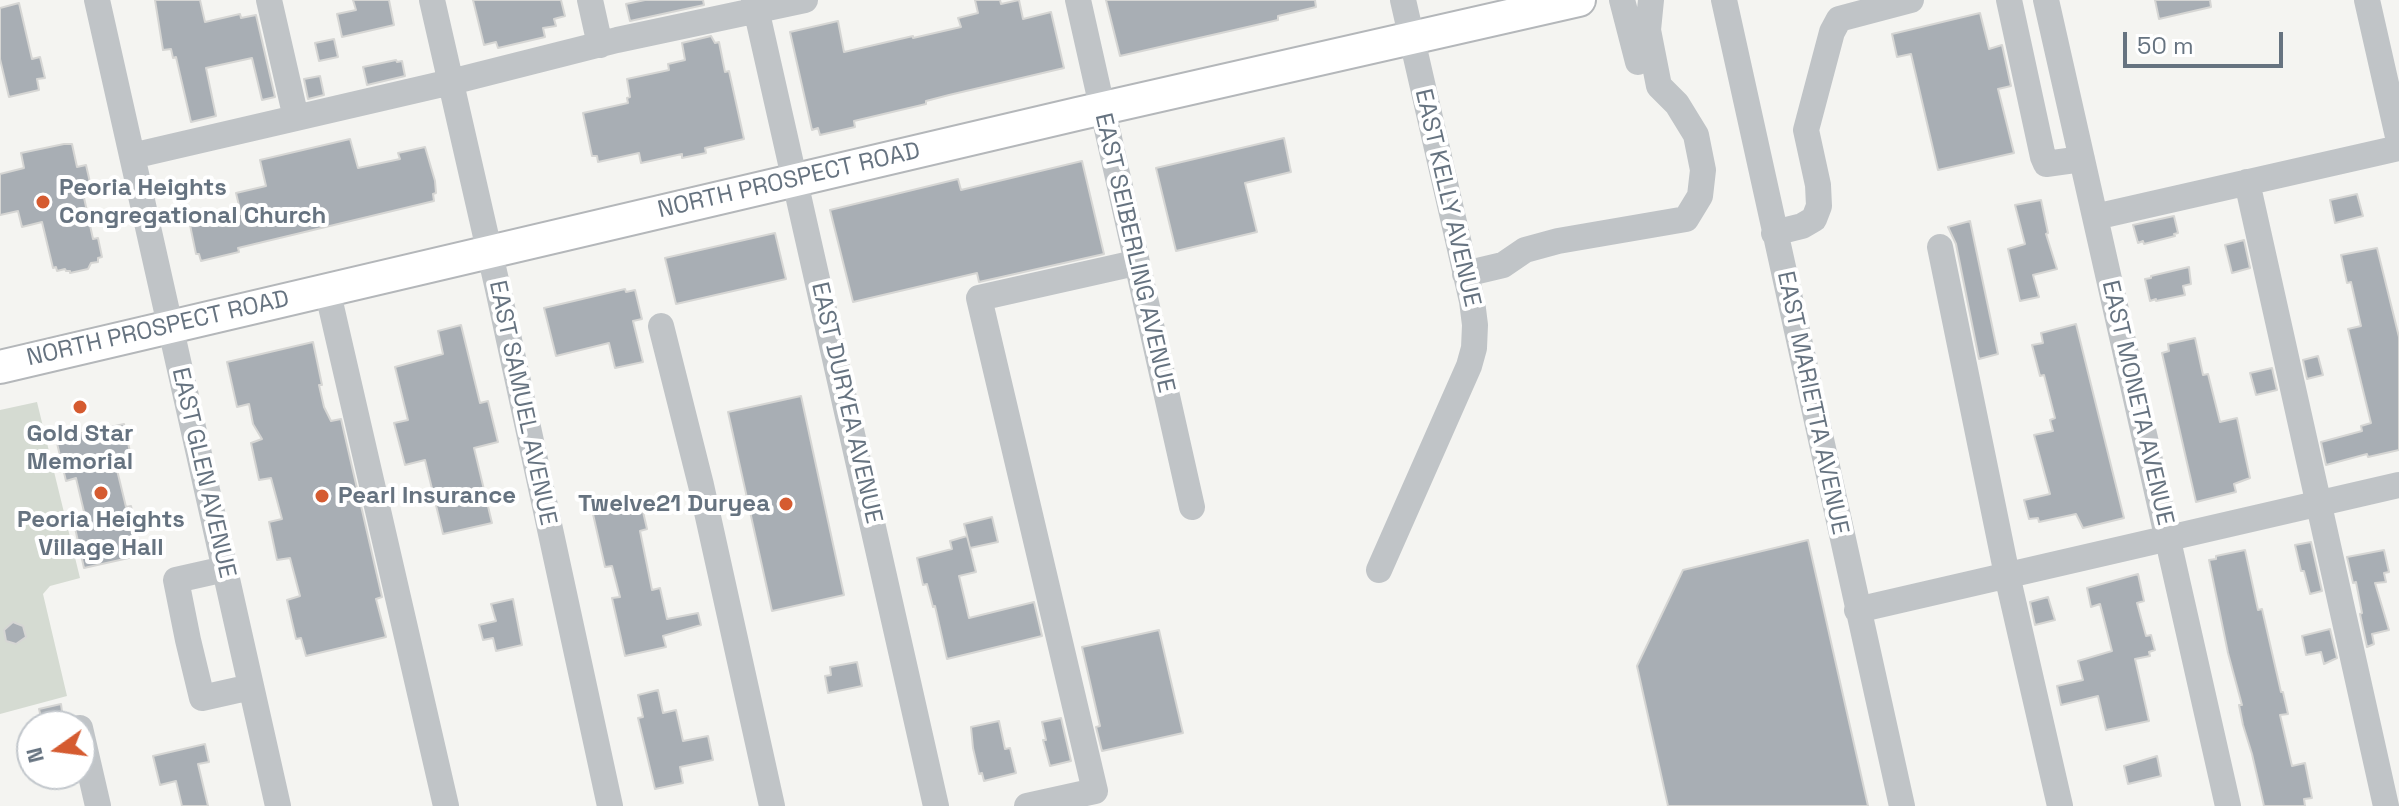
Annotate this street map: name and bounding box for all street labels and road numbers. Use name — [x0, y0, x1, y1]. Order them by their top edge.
street label: EAST KELLY AVENUE — [1408, 86, 1486, 310]
street label: EAST SEIBERLING AVENUE — [1088, 110, 1180, 396]
street label: NORTH PROSPECT ROAD — [655, 137, 923, 225]
street label: EAST MARIETTA AVENUE — [1770, 269, 1854, 537]
street label: EAST SAMUEL AVENUE — [482, 278, 562, 528]
street label: EAST MONETA AVENUE — [2095, 278, 2179, 528]
street label: EAST DURYEA AVENUE — [804, 280, 888, 526]
street label: NORTH PROSPECT ROAD — [24, 285, 292, 373]
street label: EAST GLEN AVENUE — [165, 365, 241, 581]

